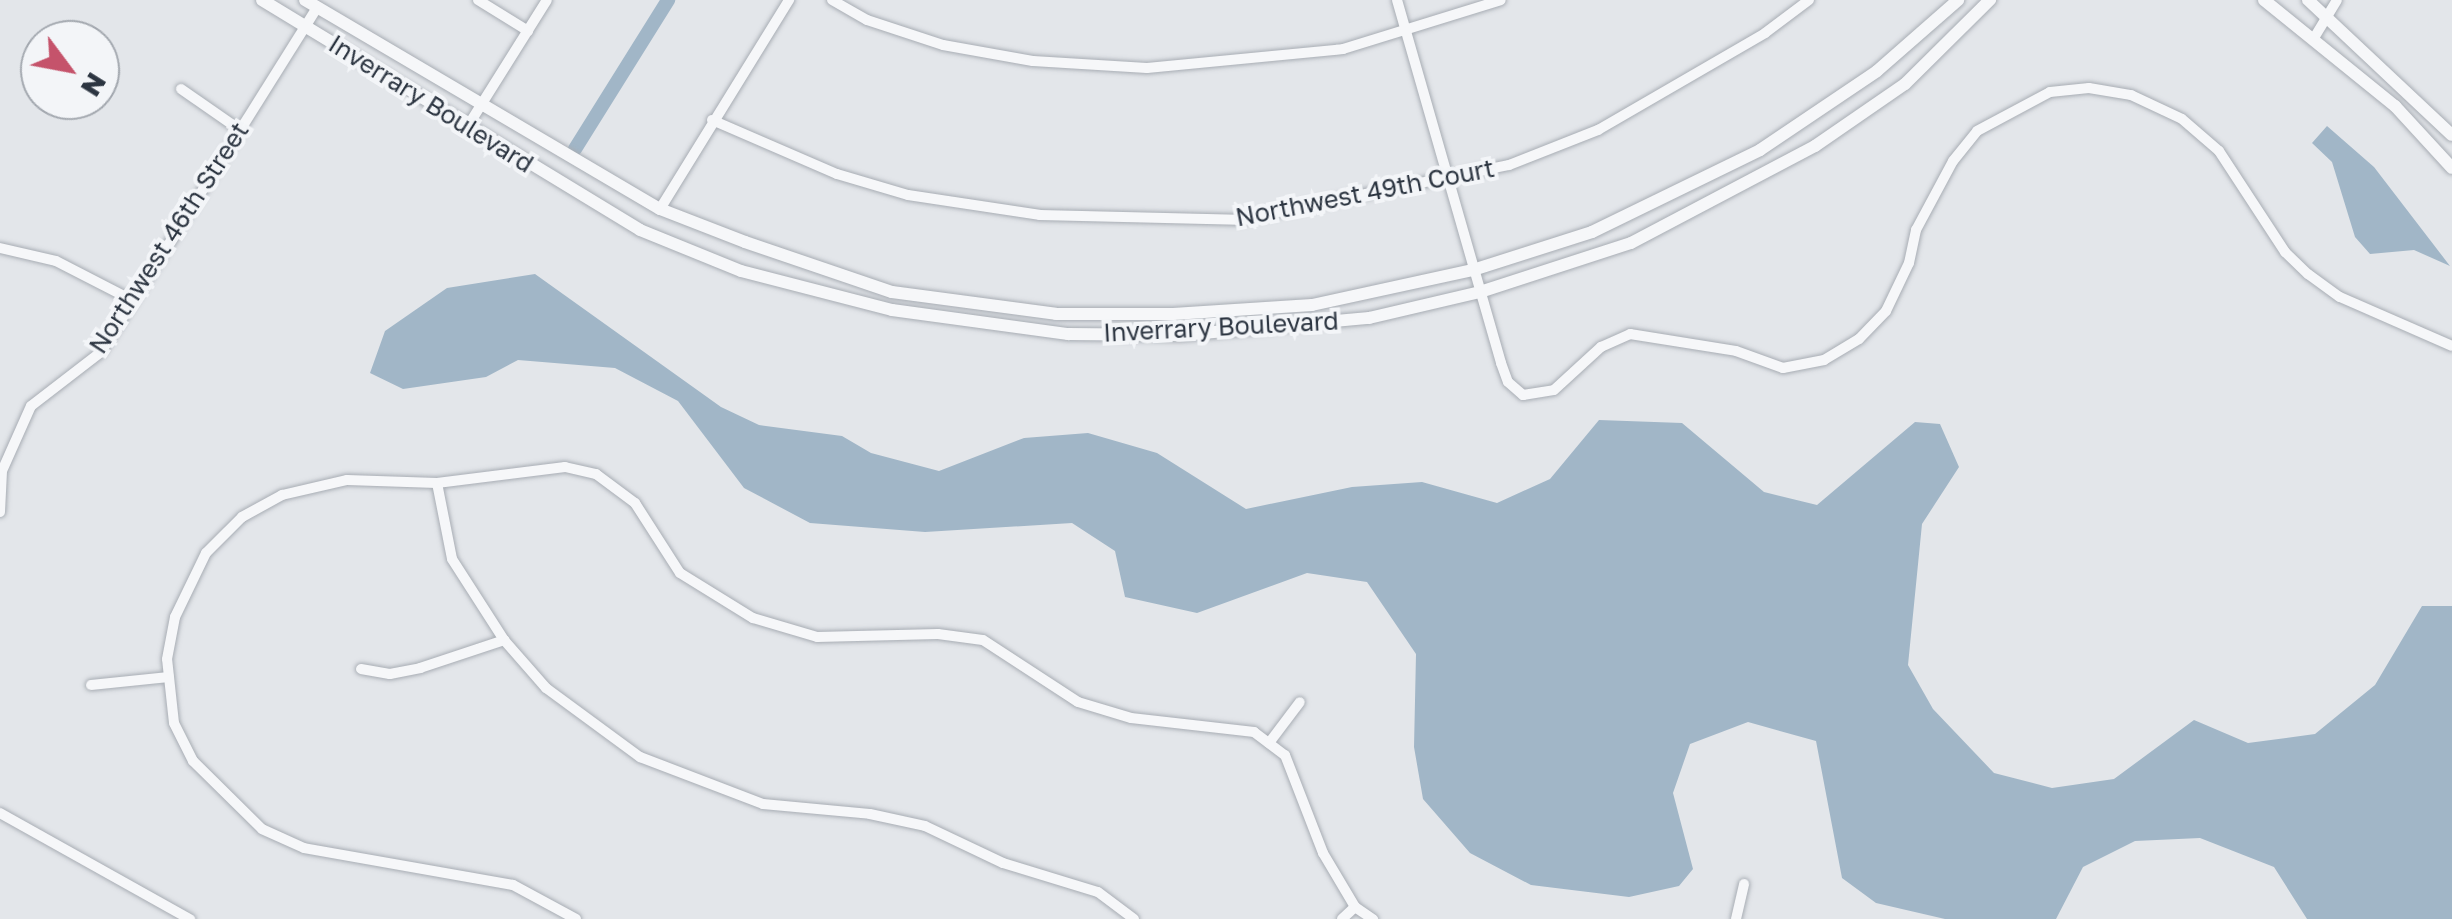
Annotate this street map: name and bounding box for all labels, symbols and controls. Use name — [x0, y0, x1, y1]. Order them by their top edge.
north arrow — [20, 20, 120, 120]
street label: Inverrary Boulevard — [323, 29, 539, 179]
text: N — [75, 67, 114, 103]
street label: Northwest 46th Street — [83, 117, 255, 359]
street label: Northwest 49th Court — [1233, 153, 1497, 233]
street label: Inverrary Boulevard — [1103, 306, 1339, 348]

